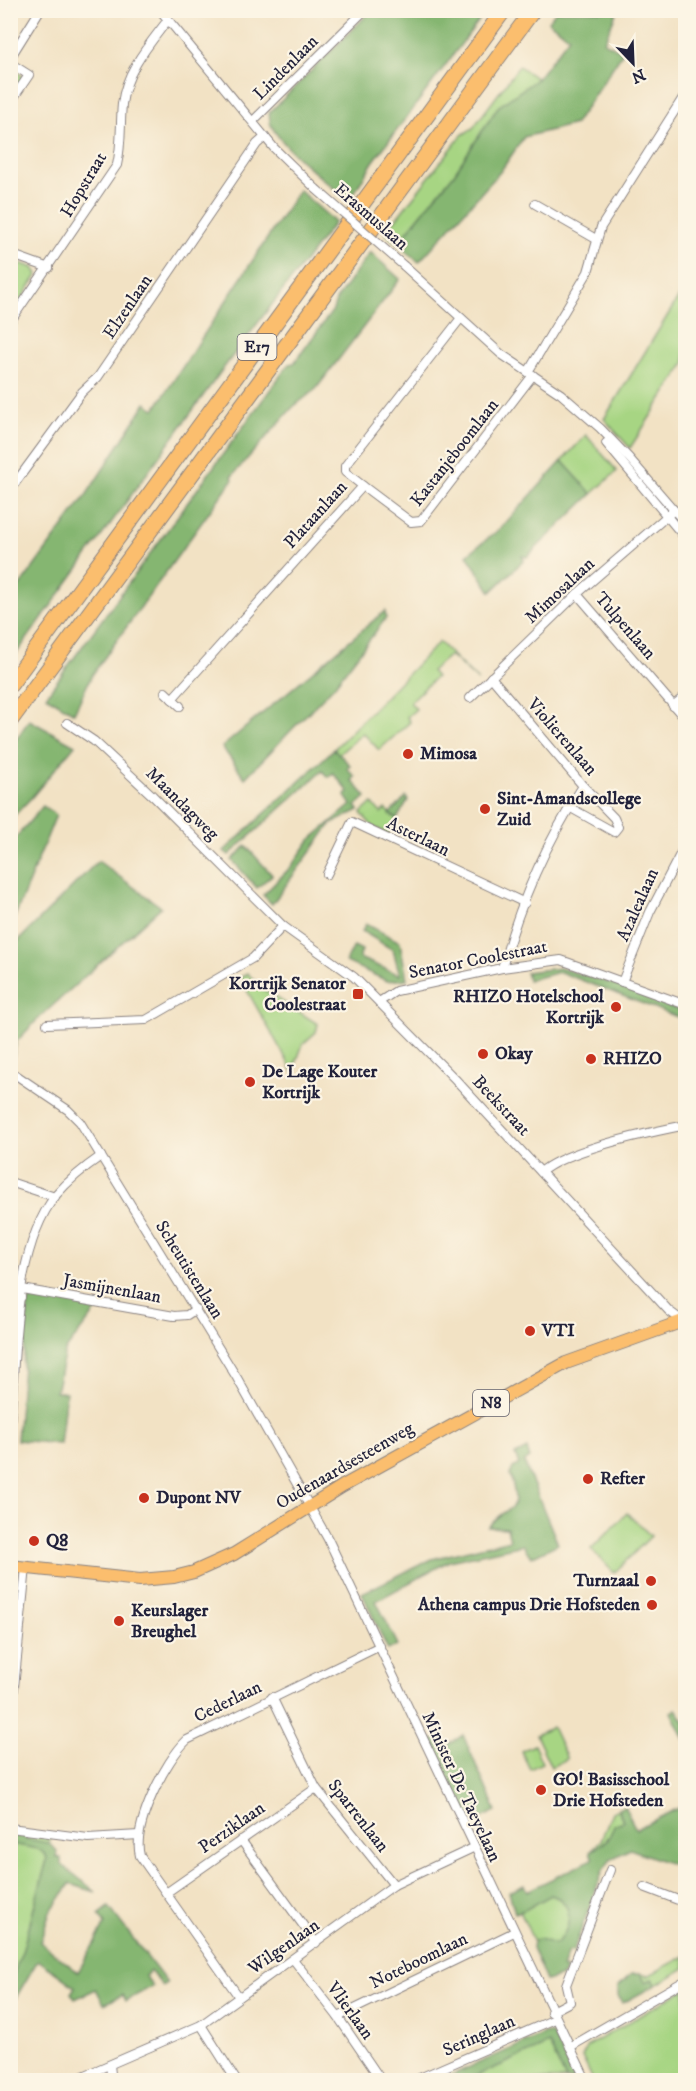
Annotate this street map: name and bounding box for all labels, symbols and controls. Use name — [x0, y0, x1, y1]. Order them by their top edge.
street label: Lindenlaan — [249, 30, 324, 105]
north arrow — [603, 33, 663, 93]
text: N — [629, 64, 648, 88]
street label: Hopstraat — [56, 148, 112, 222]
street label: Erasmuslaan — [329, 179, 413, 256]
street label: Elzenlaan — [98, 270, 158, 343]
road number: E17 — [238, 334, 276, 360]
street label: Kastanjeboomlaan — [406, 394, 504, 511]
street label: Plataanlaan — [280, 476, 353, 554]
street label: Mimosalaan — [521, 553, 600, 629]
street label: Tulpenlaan — [590, 588, 661, 665]
street label: Violierenlaan — [522, 693, 602, 781]
place label: Mimosa — [420, 743, 477, 765]
marker: Mimosa — [401, 747, 415, 761]
street label: Maandagweg — [141, 763, 223, 845]
place label: Sint-Amandscollege Zuid — [497, 788, 642, 831]
marker: Sint-Amandscollege Zuid — [478, 802, 492, 816]
street label: Asterlaan — [383, 812, 454, 862]
street label: Azalealaan — [612, 865, 664, 945]
street label: Senator Coolestraat — [407, 936, 549, 984]
place label: Kortrijk Senator Coolestraat — [229, 973, 346, 1016]
place label: RHIZO Hotelschool Kortrijk — [453, 986, 605, 1029]
marker: Kortrijk Senator Coolestraat — [351, 987, 365, 1001]
marker: RHIZO Hotelschool Kortrijk — [609, 1000, 623, 1014]
place label: Okay — [495, 1043, 533, 1065]
marker: Okay — [476, 1047, 490, 1061]
place label: RHIZO — [603, 1048, 662, 1070]
marker: RHIZO — [584, 1052, 598, 1066]
place label: De Lage Kouter Kortrijk — [262, 1061, 378, 1104]
street label: Beekstraat — [467, 1071, 535, 1141]
marker: De Lage Kouter Kortrijk — [243, 1075, 257, 1089]
street label: Scheutistenlaan — [150, 1217, 228, 1324]
street label: Jasmijnenlaan — [59, 1269, 163, 1309]
place label: VTI — [541, 1320, 575, 1342]
marker: VTI — [523, 1324, 537, 1338]
road number: N8 — [473, 1390, 509, 1416]
street label: Oudenaardsesteenweg — [272, 1418, 418, 1514]
place label: Refter — [600, 1468, 645, 1490]
marker: Refter — [581, 1472, 595, 1486]
place label: Dupont NV — [156, 1487, 243, 1509]
marker: Dupont NV — [137, 1491, 151, 1505]
place label: Q8 — [46, 1530, 68, 1552]
marker: Q8 — [27, 1534, 41, 1548]
place label: Turnzaal — [572, 1570, 640, 1592]
marker: Turnzaal — [644, 1574, 658, 1588]
place label: Athena campus Drie Hofsteden — [417, 1594, 641, 1616]
marker: Athena campus Drie Hofsteden — [645, 1598, 659, 1612]
place label: Keurslager Breughel — [131, 1600, 209, 1643]
marker: Keurslager Breughel — [112, 1614, 126, 1628]
street label: Cederlaan — [191, 1676, 266, 1728]
street label: Minister De Taeyelaan — [417, 1709, 506, 1866]
place label: GO! Basisschool Drie Hofsteden — [553, 1769, 670, 1812]
street label: Sparrenlaan — [323, 1775, 394, 1857]
marker: GO! Basisschool Drie Hofsteden — [534, 1783, 548, 1797]
street label: Perziklaan — [195, 1797, 270, 1859]
street label: Wilgenlaan — [243, 1914, 324, 1980]
street label: Noteboomlaan — [367, 1928, 472, 1994]
street label: Vlierlaan — [321, 1977, 379, 2045]
street label: Seringlaan — [440, 2010, 519, 2062]

